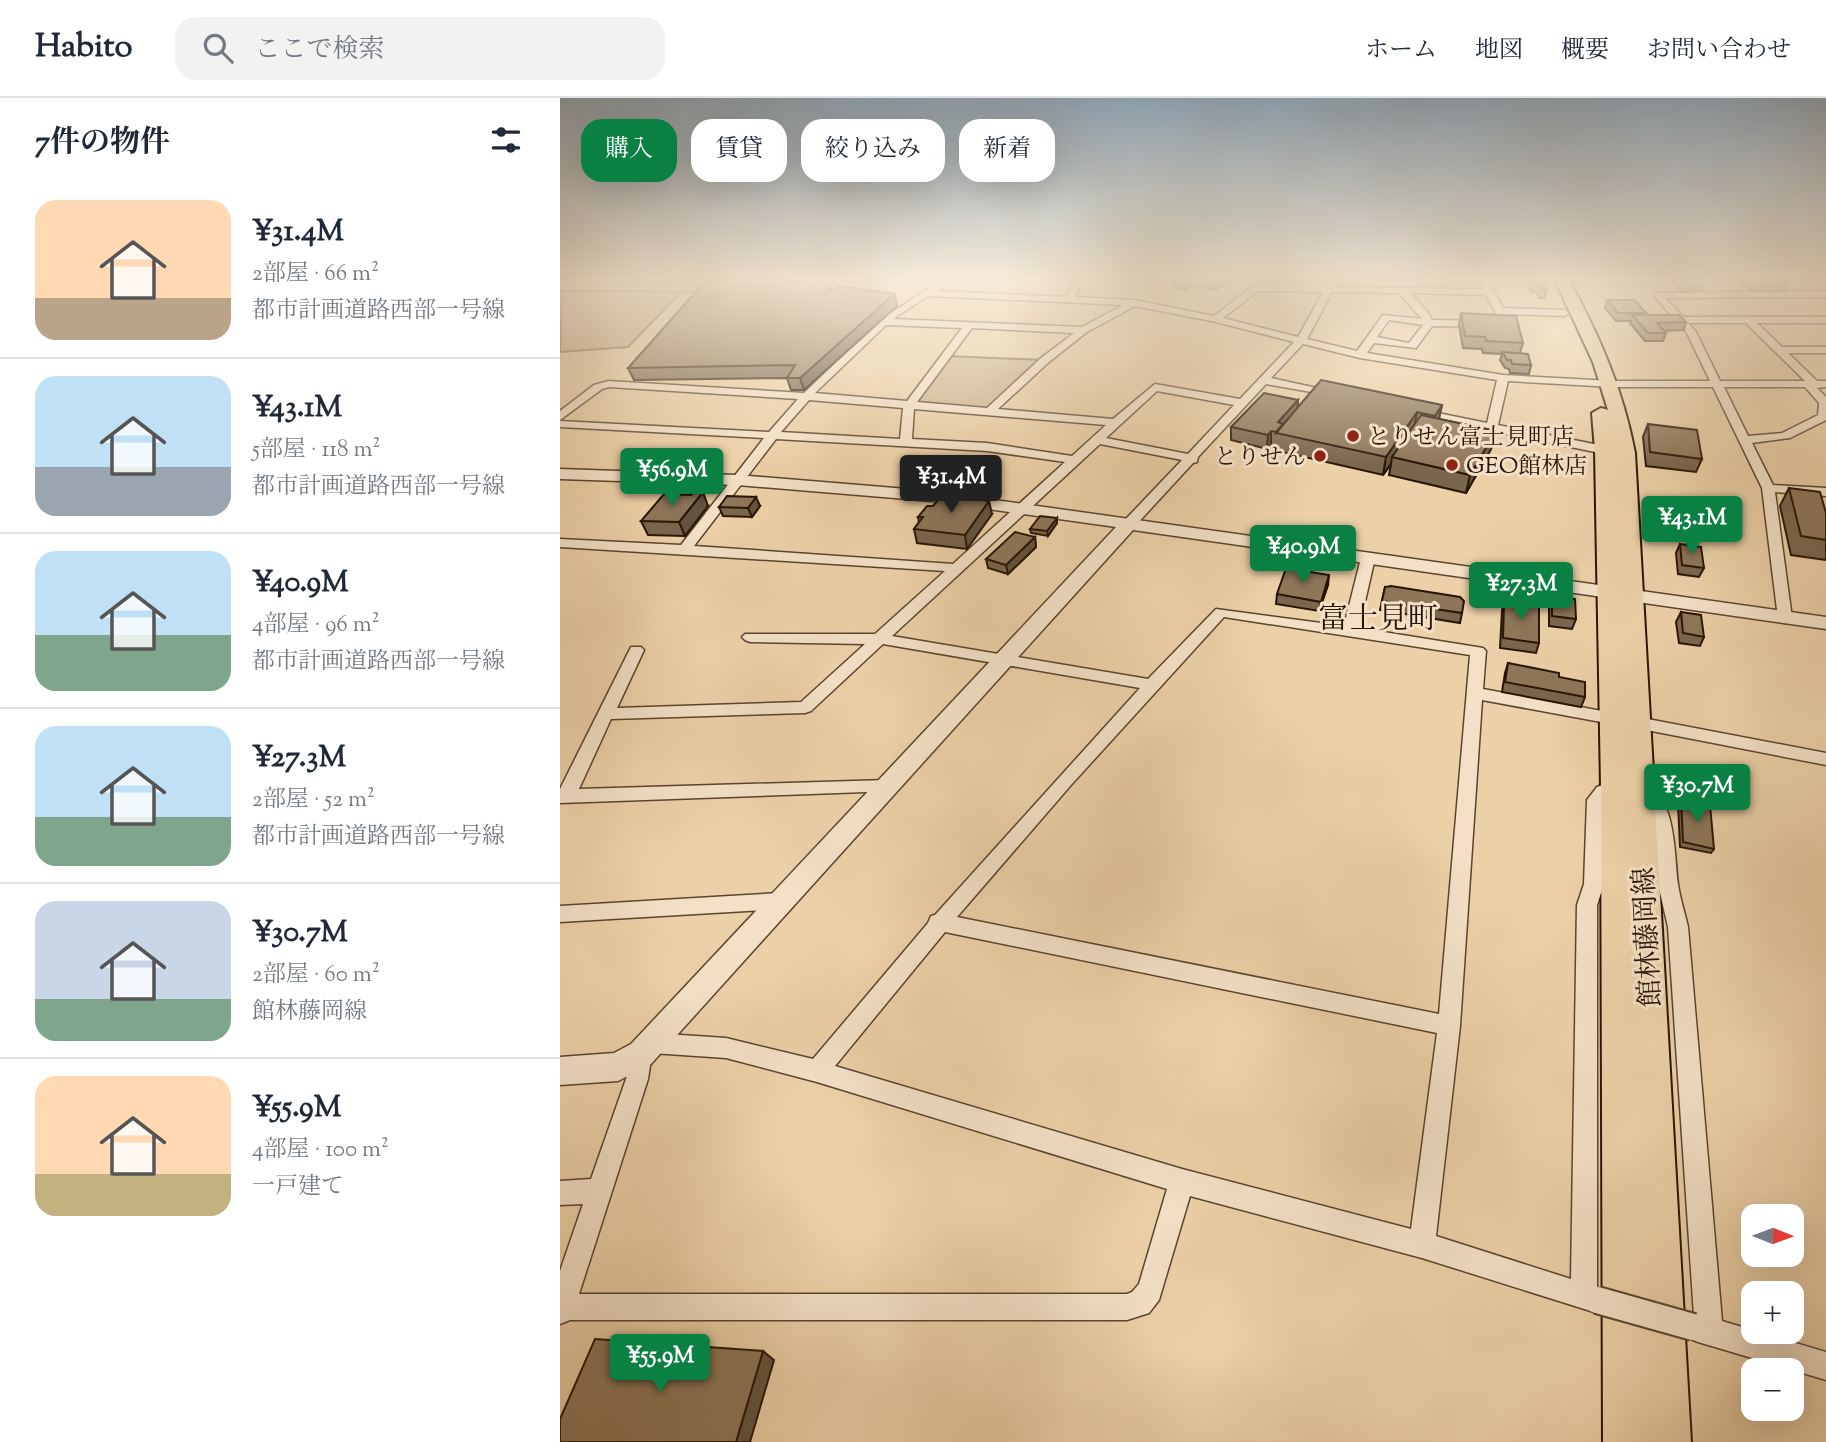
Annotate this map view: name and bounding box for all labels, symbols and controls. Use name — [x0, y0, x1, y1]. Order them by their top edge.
search box — [175, 17, 665, 80]
text: Habito — [35, 24, 133, 72]
icon: search — [199, 29, 237, 67]
text: ここで検索 — [255, 32, 385, 69]
text: ホーム — [1365, 34, 1437, 68]
text: 地図 — [1475, 34, 1523, 68]
text: 概要 — [1561, 34, 1609, 68]
text: お問い合わせ — [1647, 34, 1791, 68]
chip: 購入 — [581, 119, 677, 182]
chip: 賃貸 — [691, 119, 787, 182]
chip: 絞り込み — [801, 119, 945, 182]
chip: 新着 — [959, 119, 1055, 182]
icon: filters — [487, 121, 525, 159]
text: 7件の物件 — [35, 122, 170, 165]
text: ¥31.4M — [252, 211, 344, 254]
icon: home — [91, 228, 175, 312]
text: 2部屋 · 66 m² — [252, 258, 379, 291]
text: 都市計画道路西部一号線 — [252, 295, 505, 328]
text: ¥43.1M — [252, 387, 342, 430]
icon: home — [91, 404, 175, 488]
place label: とりせん富士見町店 — [1367, 422, 1574, 455]
marker: とりせん富士見町店 — [1345, 428, 1361, 444]
text: 5部屋 · 118 m² — [252, 434, 380, 467]
place label: とりせん — [1214, 442, 1306, 475]
pin: ¥56.9M — [615, 448, 729, 508]
marker: とりせん — [1312, 448, 1328, 464]
place label: GEO館林店 — [1466, 451, 1587, 484]
text: ¥56.9M — [636, 454, 708, 487]
pin: ¥31.4M — [894, 456, 1008, 515]
marker: GEO館林店 — [1444, 457, 1460, 473]
text: ¥31.4M — [916, 461, 986, 494]
text: 都市計画道路西部一号線 — [252, 471, 505, 504]
pin: ¥43.1M — [1635, 496, 1749, 556]
text: ¥43.1M — [1657, 502, 1727, 535]
pin: ¥40.9M — [1246, 526, 1360, 585]
text: ¥40.9M — [1266, 531, 1340, 564]
text: ¥40.9M — [252, 562, 349, 605]
pin: ¥27.3M — [1464, 562, 1578, 622]
text: ¥27.3M — [1485, 568, 1557, 601]
icon: home — [91, 579, 175, 663]
district label: 富士見町 — [1318, 599, 1438, 642]
text: 4部屋 · 96 m² — [252, 609, 379, 642]
text: 都市計画道路西部一号線 — [252, 646, 505, 679]
text: ¥27.3M — [252, 737, 346, 780]
icon: home — [91, 754, 175, 838]
pin: ¥30.7M — [1640, 764, 1754, 824]
text: ¥30.7M — [1660, 770, 1734, 803]
text: 2部屋 · 52 m² — [252, 784, 375, 817]
text: 都市計画道路西部一号線 — [252, 821, 505, 854]
street label: 館林藤岡線 — [1625, 866, 1673, 1008]
text: ¥30.7M — [252, 912, 348, 955]
icon: home — [91, 929, 175, 1013]
text: 2部屋 · 60 m² — [252, 959, 380, 992]
text: 館林藤岡線 — [252, 996, 367, 1029]
text: ¥55.9M — [252, 1087, 341, 1130]
icon: home — [91, 1104, 175, 1188]
text: 4部屋 · 100 m² — [252, 1134, 389, 1167]
text: 一戸建て — [252, 1171, 344, 1204]
north arrow — [1741, 1204, 1804, 1267]
map controls — [1741, 1204, 1804, 1421]
button: + — [1741, 1281, 1804, 1344]
pin: ¥55.9M — [603, 1334, 717, 1394]
text: ¥55.9M — [626, 1340, 694, 1373]
button: − — [1741, 1358, 1804, 1421]

